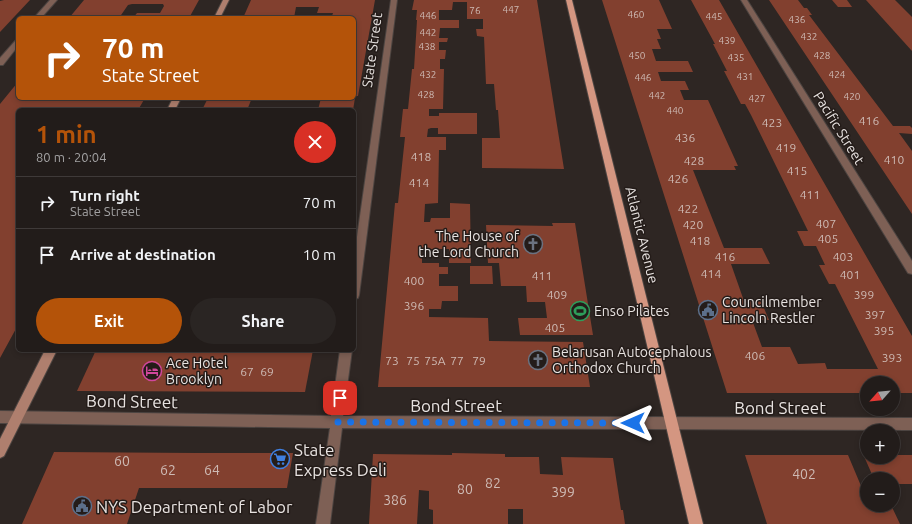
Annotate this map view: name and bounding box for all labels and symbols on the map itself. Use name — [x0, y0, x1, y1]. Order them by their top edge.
house number: 447 — [503, 4, 519, 15]
house number: 76 — [469, 5, 481, 16]
house number: 460 — [628, 9, 645, 20]
house number: 446 — [420, 10, 437, 21]
street label: State Street — [359, 11, 385, 89]
house number: 445 — [706, 11, 722, 22]
house number: 436 — [789, 14, 806, 25]
house number: 442 — [420, 27, 436, 38]
house number: 432 — [801, 31, 817, 42]
house number: 439 — [719, 35, 735, 46]
house number: 438 — [419, 41, 436, 52]
house number: 450 — [629, 50, 646, 61]
house number: 428 — [814, 50, 831, 61]
house number: 435 — [728, 52, 744, 63]
house number: 432 — [420, 69, 436, 80]
house number: 424 — [829, 69, 846, 80]
house number: 431 — [737, 71, 753, 82]
house number: 446 — [635, 72, 652, 83]
house number: 428 — [418, 89, 435, 100]
street label: Pacific Street — [810, 89, 868, 168]
house number: 442 — [649, 90, 665, 101]
house number: 420 — [844, 91, 861, 102]
house number: 427 — [749, 93, 765, 104]
house number: 440 — [667, 105, 684, 116]
house number: 416 — [859, 114, 879, 127]
house number: 423 — [762, 116, 782, 129]
house number: 436 — [675, 131, 695, 144]
house number: 419 — [776, 141, 796, 154]
house number: 418 — [411, 150, 431, 163]
house number: 410 — [884, 153, 904, 166]
house number: 428 — [684, 154, 704, 167]
house number: 415 — [787, 164, 807, 177]
house number: 426 — [668, 172, 688, 185]
house number: 414 — [409, 176, 429, 189]
street label: Atlantic Avenue — [622, 185, 662, 285]
house number: 411 — [800, 188, 820, 201]
house number: 422 — [678, 202, 698, 215]
house number: 407 — [816, 217, 836, 230]
house number: 420 — [683, 218, 703, 231]
place label: The House of the Lord Church — [418, 228, 520, 260]
house number: 405 — [818, 232, 838, 245]
church icon: The House of the Lord Church — [522, 233, 544, 255]
house number: 418 — [690, 234, 710, 247]
house number: 416 — [715, 250, 735, 263]
house number: 403 — [833, 250, 853, 263]
house number: 414 — [701, 267, 721, 280]
house number: 401 — [840, 268, 860, 281]
house number: 411 — [532, 269, 552, 282]
house number: 400 — [404, 274, 424, 287]
house number: 409 — [547, 288, 567, 301]
house number: 399 — [854, 288, 874, 301]
place label: Councilmember Lincoln Restler — [722, 294, 822, 326]
house number: 396 — [404, 299, 424, 312]
public building icon: Councilmember Lincoln Restler — [697, 299, 719, 321]
sports icon: Enso Pilates — [569, 300, 591, 322]
place label: Enso Pilates — [594, 303, 669, 319]
house number: 397 — [865, 308, 885, 321]
house number: 405 — [545, 321, 565, 334]
house number: 395 — [874, 324, 894, 337]
place label: Belarusan Autocephalous Orthodox Church — [552, 344, 712, 376]
church icon: Belarusan Autocephalous Orthodox Church — [527, 349, 549, 371]
house number: 406 — [745, 349, 765, 362]
house number: 393 — [882, 351, 902, 364]
house number: 73 — [385, 354, 399, 367]
house number: 75 — [406, 354, 420, 367]
house number: 75A — [424, 354, 446, 367]
house number: 77 — [450, 354, 464, 367]
house number: 79 — [472, 354, 486, 367]
place label: Ace Hotel Brooklyn — [166, 355, 228, 387]
hotel icon: Ace Hotel Brooklyn — [141, 360, 163, 382]
house number: 67 — [240, 365, 254, 378]
house number: 69 — [260, 365, 274, 378]
north arrow — [860, 376, 900, 416]
pin — [323, 381, 357, 415]
street label: Bond Street — [86, 391, 178, 411]
street label: Bond Street — [410, 396, 502, 415]
street label: Bond Street — [734, 398, 826, 417]
position arrow — [612, 402, 654, 444]
place label: State Express Deli — [294, 440, 387, 479]
supermarket icon: State Express Deli — [269, 448, 291, 470]
house number: 60 — [114, 453, 130, 469]
house number: 62 — [160, 462, 176, 478]
house number: 64 — [204, 462, 220, 478]
house number: 402 — [792, 466, 816, 482]
house number: 82 — [485, 475, 501, 491]
house number: 80 — [457, 481, 473, 497]
house number: 399 — [551, 484, 575, 500]
house number: 386 — [383, 492, 407, 508]
public building icon: NYS Department of Labor — [71, 495, 93, 517]
place label: NYS Department of Labor — [96, 497, 293, 516]

